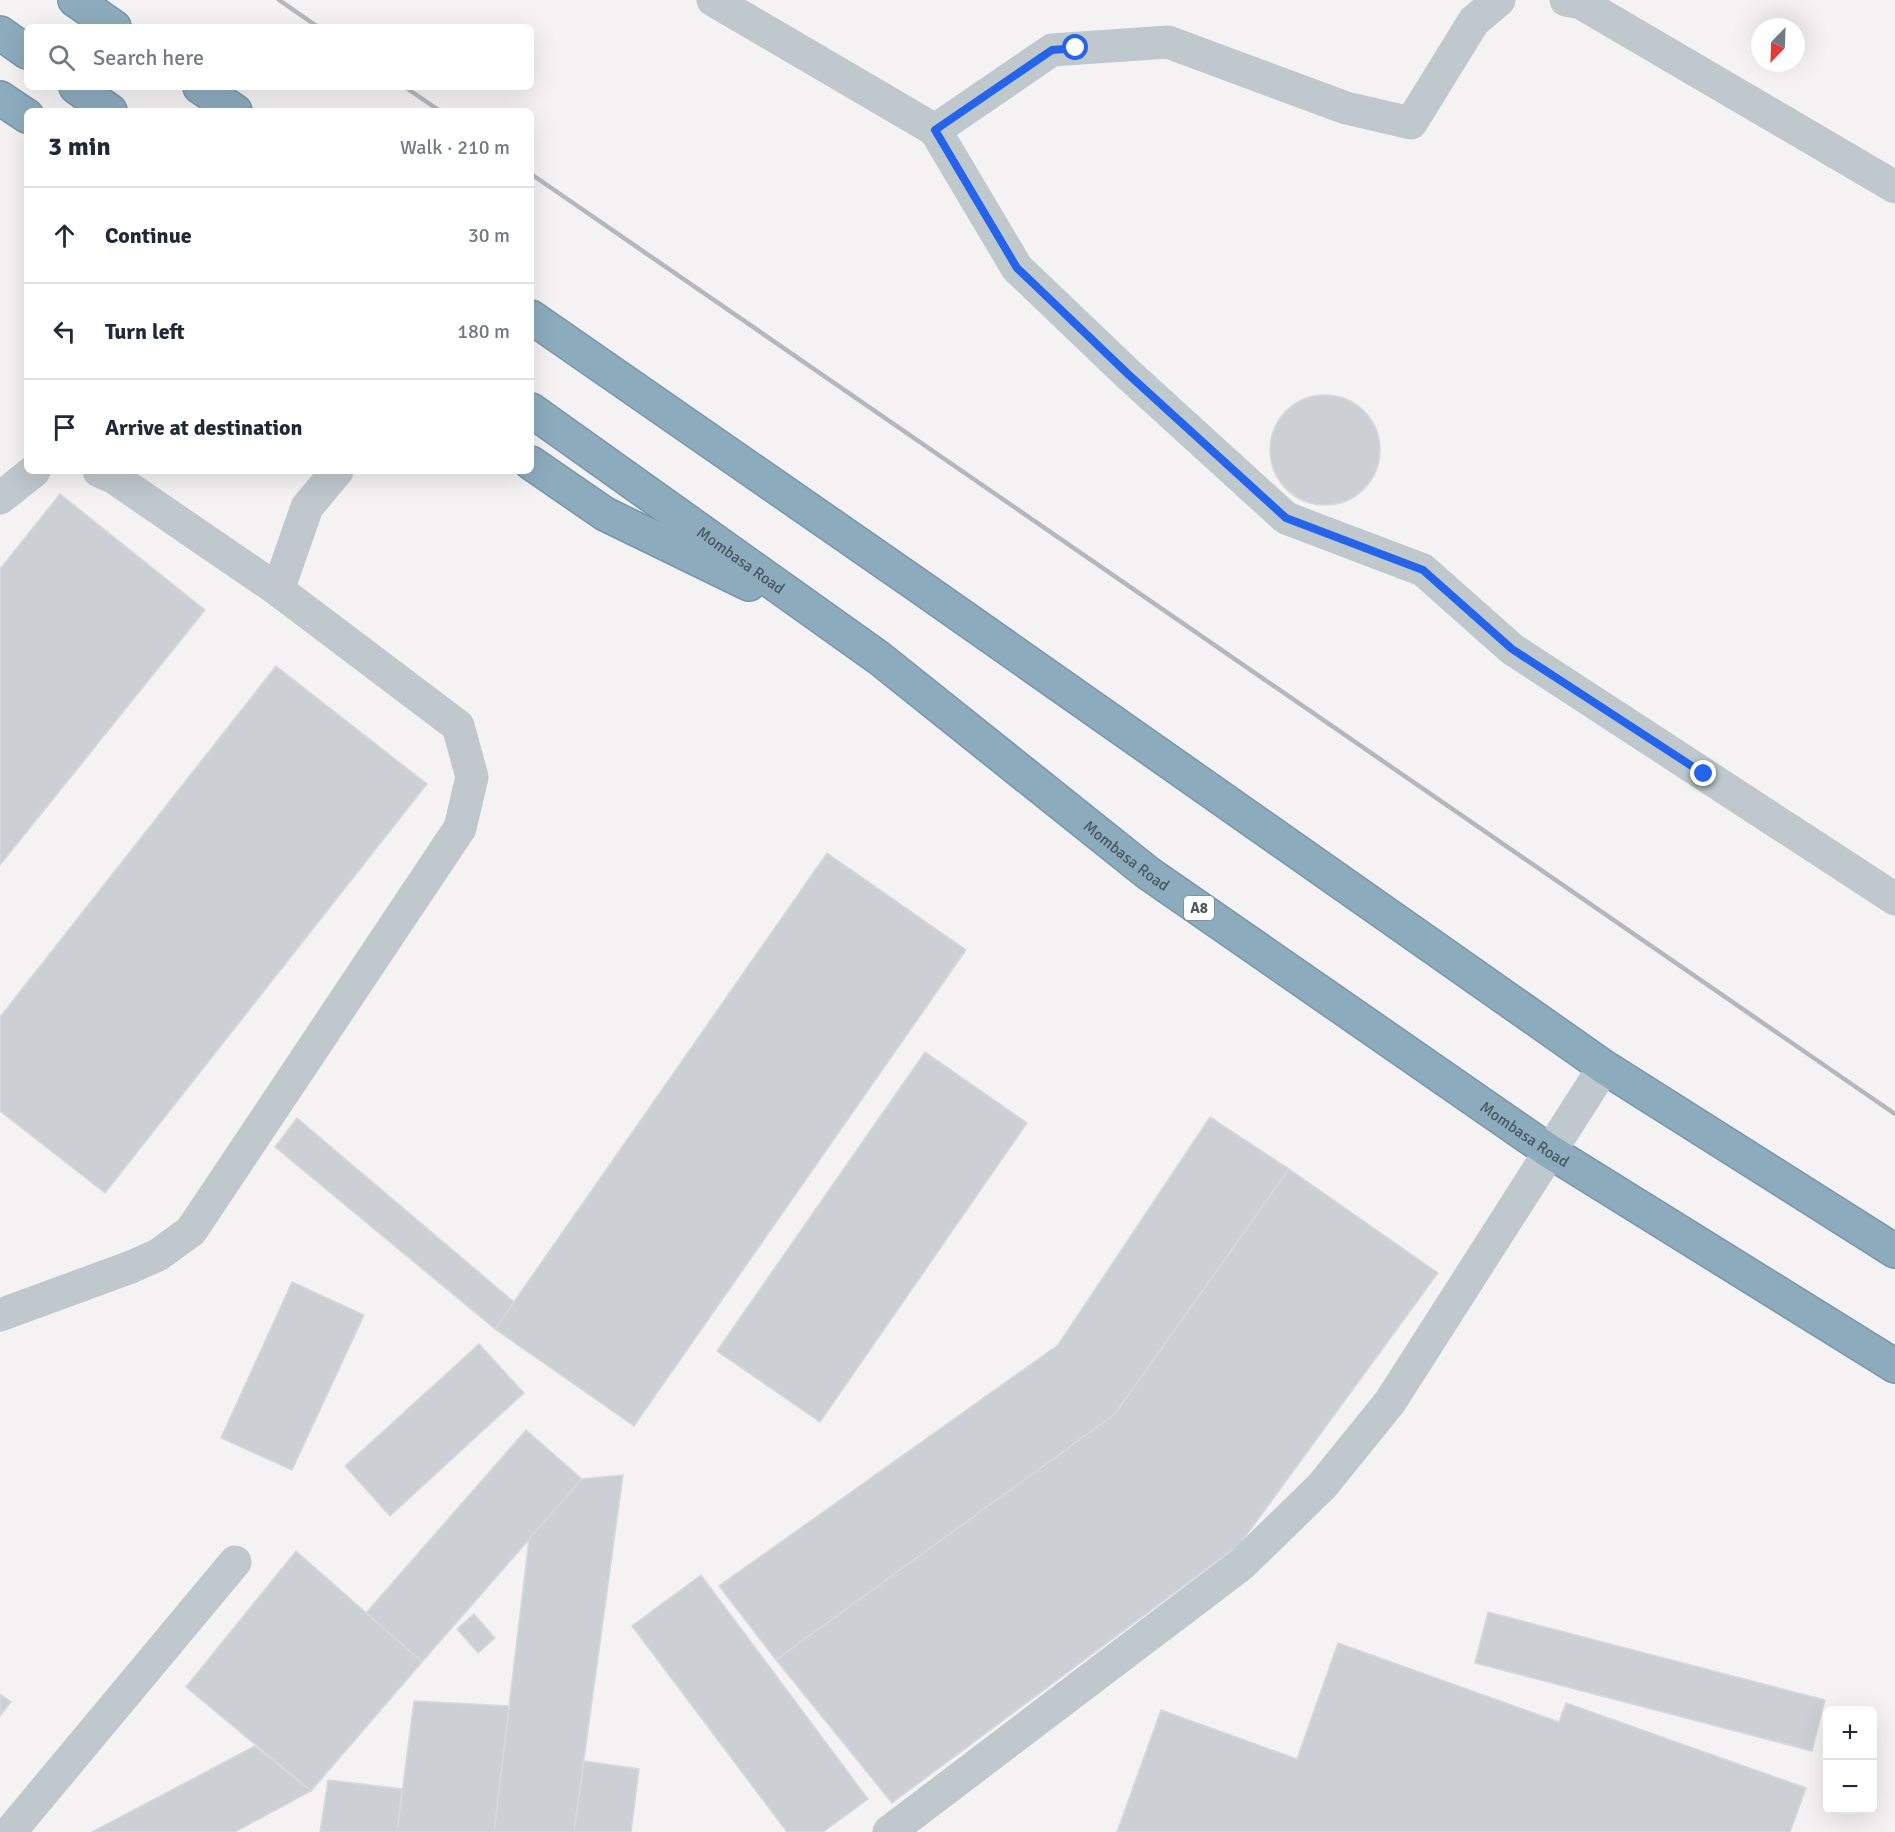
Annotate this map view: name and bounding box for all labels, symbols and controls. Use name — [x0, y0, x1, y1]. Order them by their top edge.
north arrow — [1751, 18, 1805, 72]
search box — [24, 24, 534, 90]
route start — [1062, 34, 1088, 60]
icon: search — [45, 41, 78, 74]
text: Search here — [93, 44, 204, 71]
text: 3 min — [48, 131, 111, 163]
text: Walk · 210 m — [400, 135, 510, 160]
icon: ahead — [48, 219, 81, 252]
text: Continue — [105, 222, 192, 249]
text: 30 m — [468, 223, 510, 248]
icon: left — [48, 315, 81, 348]
text: Turn left — [105, 318, 185, 345]
text: 180 m — [457, 319, 510, 344]
icon: arrive — [48, 411, 81, 444]
text: Arrive at destination — [105, 414, 302, 441]
street label: Mombasa Road — [693, 522, 788, 599]
route end — [1690, 760, 1716, 786]
street label: Mombasa Road — [1079, 816, 1173, 896]
road number: A8 — [1184, 896, 1214, 920]
street label: Mombasa Road — [1476, 1097, 1573, 1172]
map controls — [1823, 1706, 1877, 1814]
button: + — [1823, 1706, 1877, 1760]
button: − — [1823, 1760, 1877, 1814]

